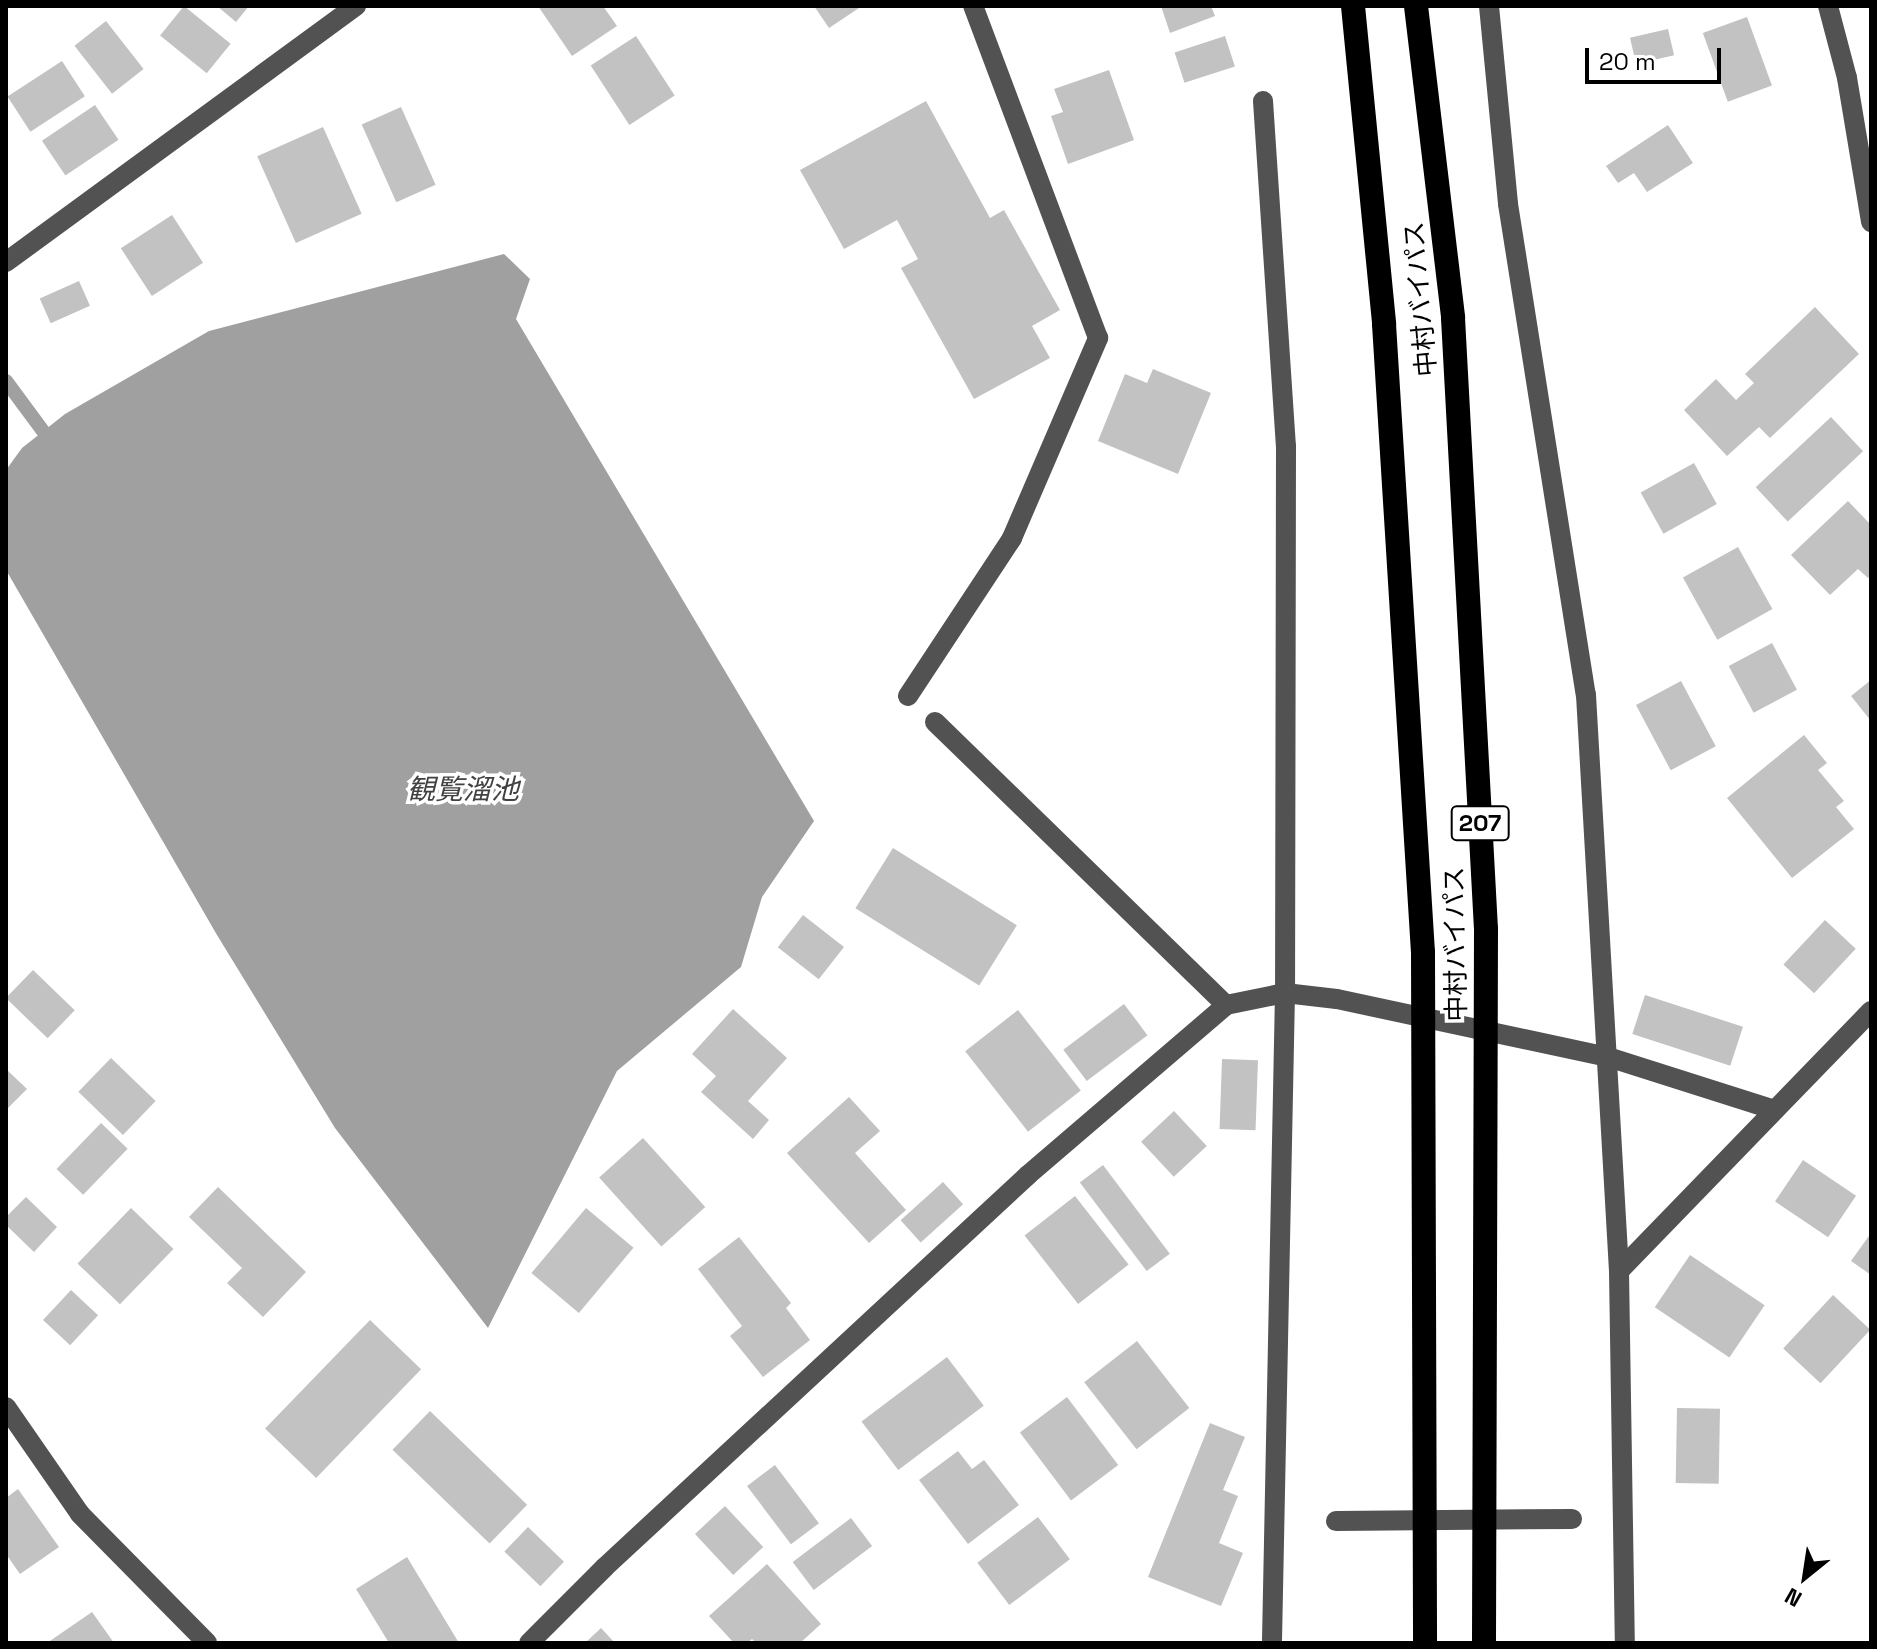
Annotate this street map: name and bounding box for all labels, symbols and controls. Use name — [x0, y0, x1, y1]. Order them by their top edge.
scale bar — [1589, 32, 1725, 82]
text: 20 m — [1599, 46, 1656, 77]
street label: 中村バイパス — [1399, 220, 1443, 378]
water label: 観覧溜池 — [407, 772, 519, 806]
road number: 207 — [1450, 803, 1510, 843]
street label: 中村バイパス — [1439, 866, 1473, 1022]
north arrow — [1765, 1537, 1845, 1617]
text: N — [1780, 1582, 1806, 1614]

